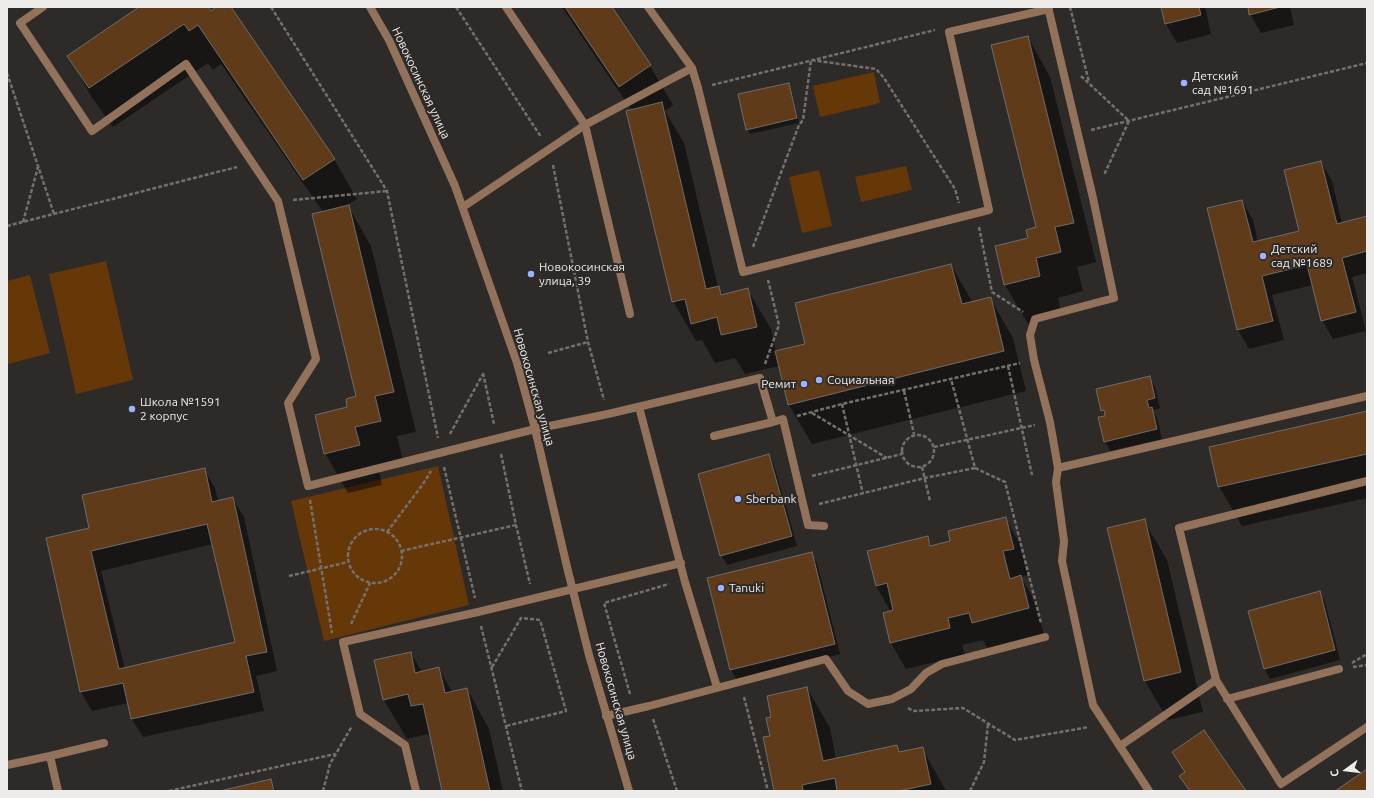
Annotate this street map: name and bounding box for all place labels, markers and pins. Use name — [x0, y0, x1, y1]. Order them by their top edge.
place label: Детский сад №1691 — [1192, 69, 1254, 97]
marker: Детский сад №1691 — [1179, 78, 1189, 88]
place label: Детский сад №1689 — [1271, 242, 1333, 270]
marker: Детский сад №1689 — [1258, 251, 1268, 261]
place label: Новокосинская улица, 39 — [539, 260, 625, 288]
marker: Новокосинская улица, 39 — [526, 269, 536, 279]
place label: Социальная — [827, 373, 894, 387]
marker: Социальная — [814, 375, 824, 385]
place label: Ремит — [761, 377, 796, 391]
marker: Ремит — [799, 379, 809, 389]
place label: Школа №1591 2 корпус — [140, 395, 221, 423]
marker: Школа №1591 2 корпус — [127, 404, 137, 414]
place label: Sberbank — [746, 492, 797, 506]
marker: Sberbank — [733, 494, 743, 504]
place label: Tanuki — [729, 581, 764, 595]
marker: Tanuki — [716, 583, 726, 593]

